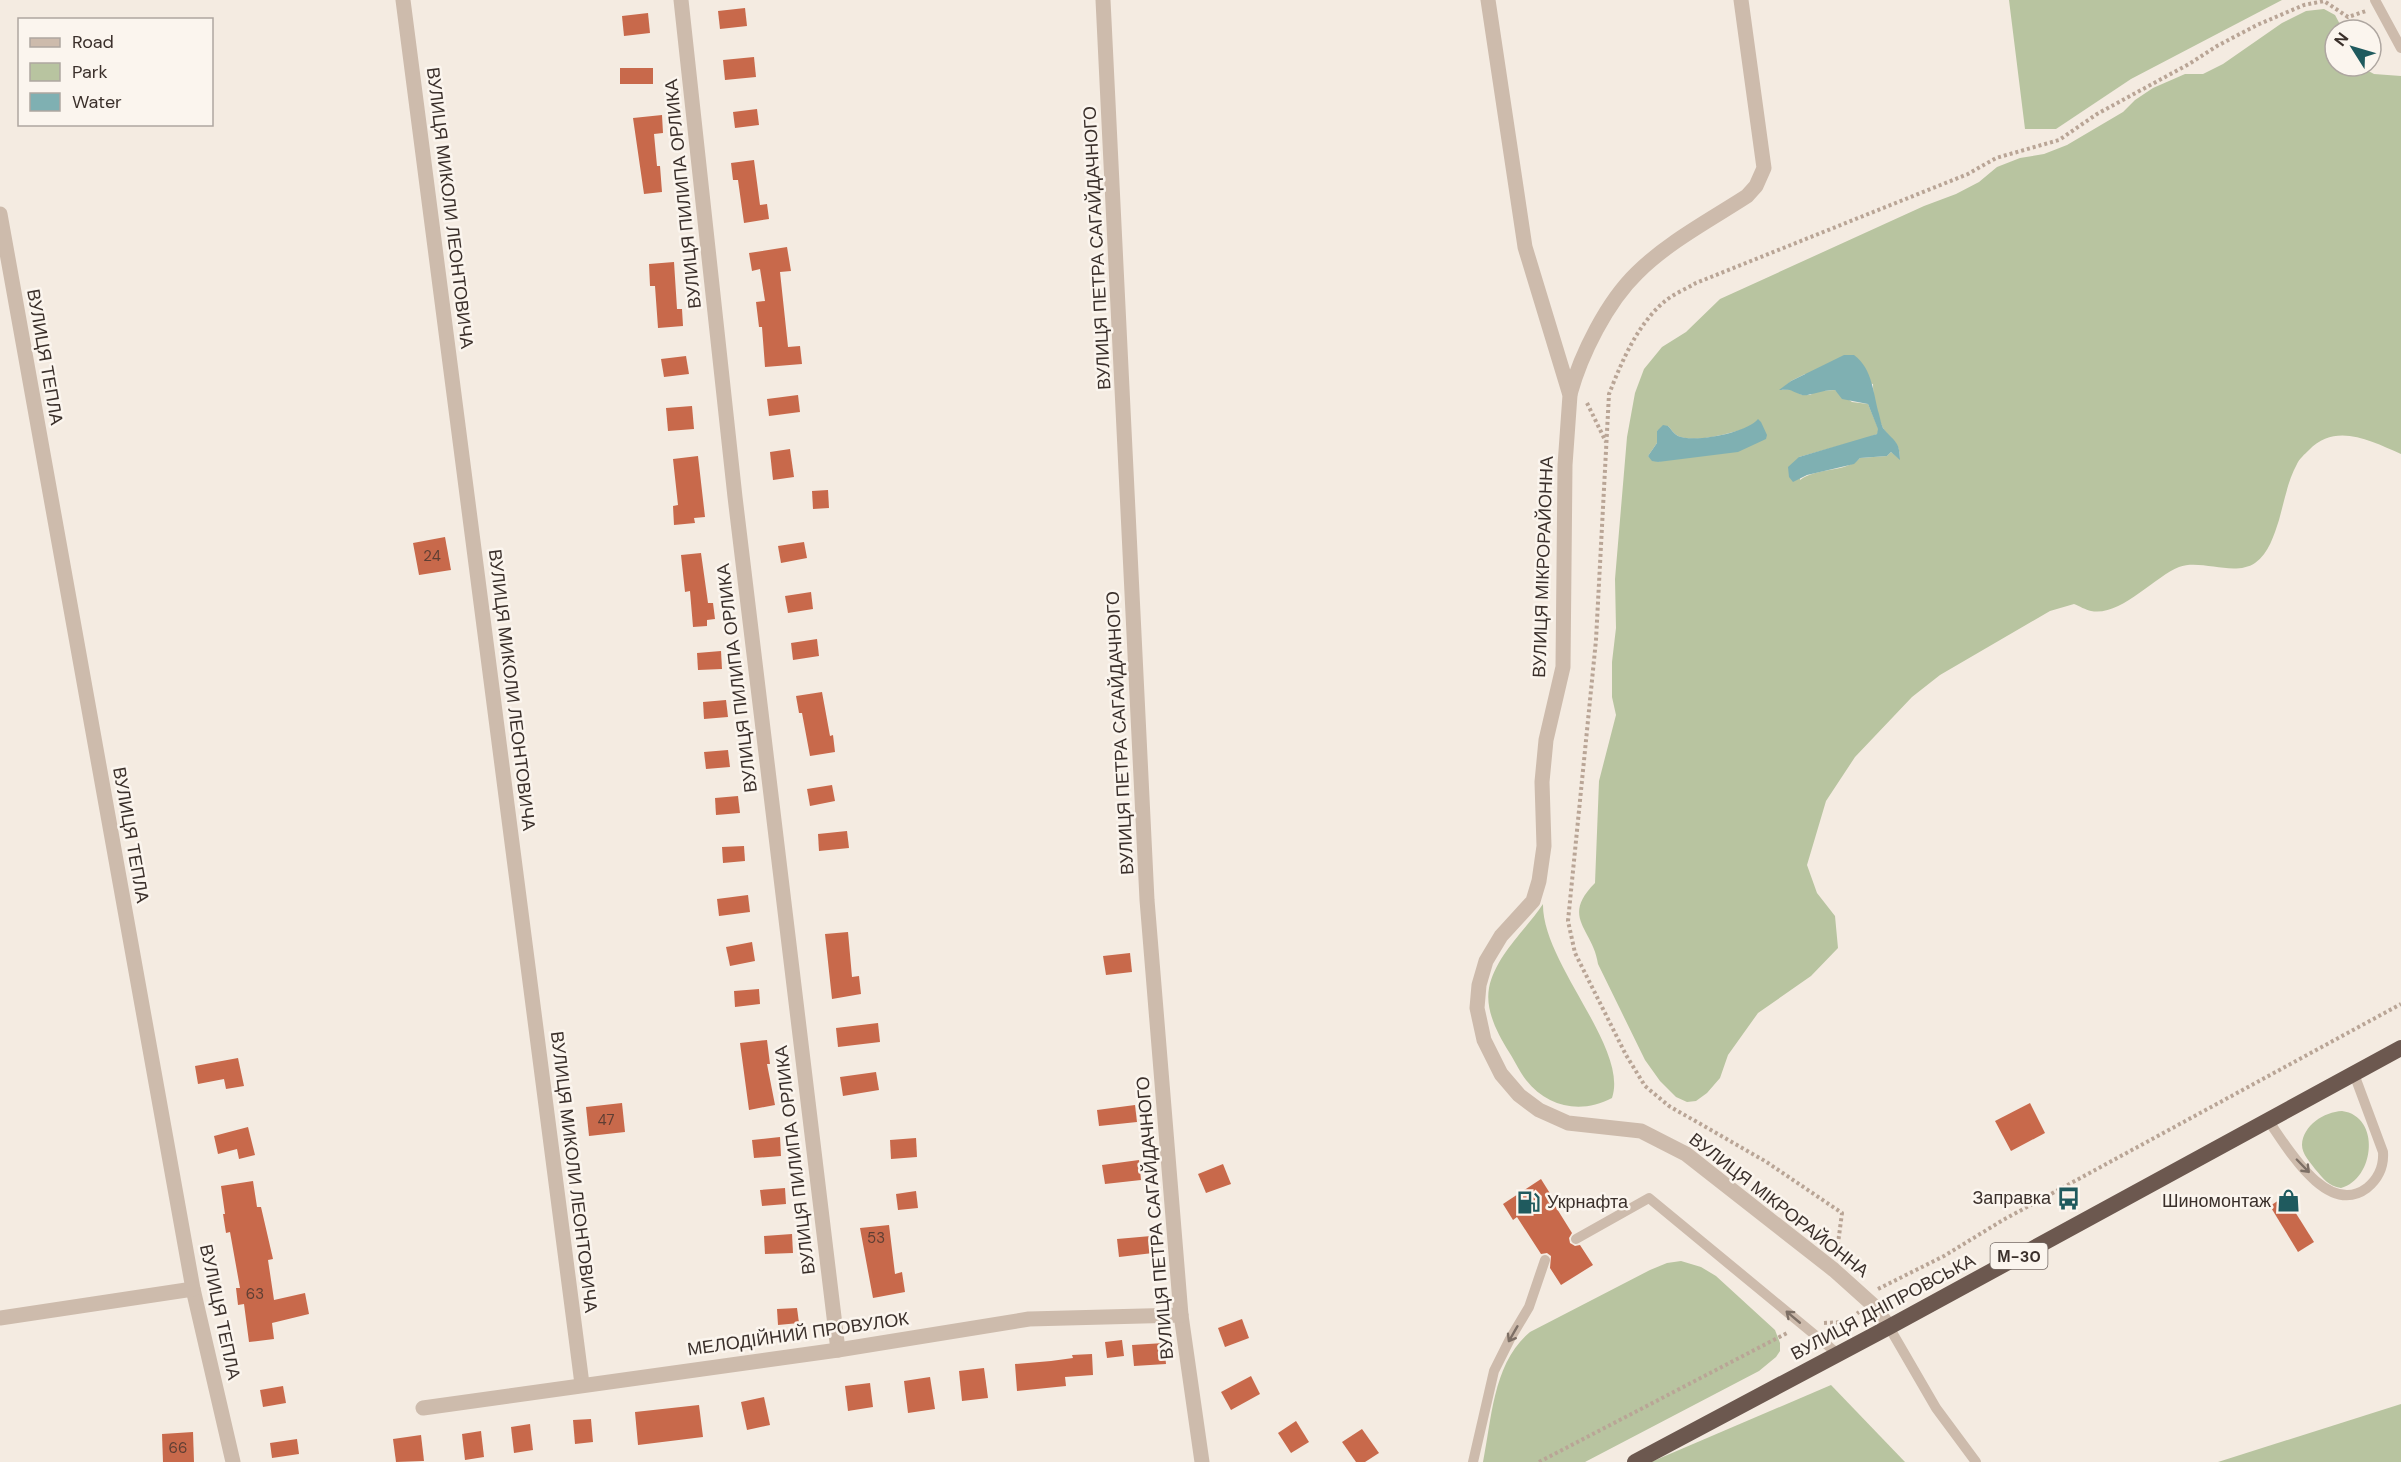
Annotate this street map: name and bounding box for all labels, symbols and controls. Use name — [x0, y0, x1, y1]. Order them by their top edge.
legend — [18, 18, 213, 126]
north arrow — [2323, 18, 2383, 78]
text: N — [2330, 28, 2353, 50]
text: Road — [72, 30, 114, 54]
text: Park — [72, 60, 108, 84]
street label: ВУЛИЦЯ МИКОЛИ ЛЕОНТОВИЧА — [421, 66, 479, 350]
street label: ВУЛИЦЯ ПИЛИПА ОРЛИКА — [659, 78, 707, 310]
text: Water — [72, 90, 122, 114]
street label: ВУЛИЦЯ ПЕТРА САГАЙДАЧНОГО — [1078, 105, 1116, 391]
street label: ВУЛИЦЯ ТЕПЛА — [21, 287, 69, 427]
street label: ВУЛИЦЯ МІКРОРАЙОННА — [1527, 456, 1559, 678]
house number: 24 — [423, 546, 441, 566]
street label: ВУЛИЦЯ МИКОЛИ ЛЕОНТОВИЧА — [483, 548, 541, 832]
street label: ВУЛИЦЯ ПИЛИПА ОРЛИКА — [711, 562, 763, 794]
street label: ВУЛИЦЯ ПЕТРА САГАЙДАЧНОГО — [1101, 590, 1139, 876]
street label: ВУЛИЦЯ ТЕПЛА — [107, 765, 155, 905]
street label: ВУЛИЦЯ МИКОЛИ ЛЕОНТОВИЧА — [545, 1030, 603, 1314]
street label: ВУЛИЦЯ ПИЛИПА ОРЛИКА — [769, 1044, 821, 1276]
street label: ВУЛИЦЯ ПЕТРА САГАЙДАЧНОГО — [1131, 1075, 1179, 1361]
house number: 47 — [597, 1110, 615, 1130]
street label: ВУЛИЦЯ МІКРОРАЙОННА — [1684, 1127, 1874, 1283]
one-way arrow — [2296, 1159, 2310, 1174]
bus stop icon: Заправка — [2056, 1185, 2082, 1211]
place label: Заправка — [1973, 1186, 2052, 1210]
shop icon: Шиномонтаж — [2276, 1188, 2302, 1214]
fuel station icon: Укрнафта — [1516, 1189, 1542, 1215]
place label: Шиномонтаж — [2162, 1189, 2271, 1213]
place label: Укрнафта — [1547, 1190, 1629, 1214]
house number: 53 — [867, 1228, 885, 1248]
street label: ВУЛИЦЯ ТЕПЛА — [194, 1242, 246, 1382]
road number: М-30 — [1990, 1243, 2048, 1269]
street label: ВУЛИЦЯ ДНІПРОВСЬКА — [1787, 1248, 1979, 1366]
house number: 63 — [246, 1284, 264, 1304]
street label: МЕЛОДІЙНИЙ ПРОВУЛОК — [686, 1307, 911, 1361]
one-way arrow — [1786, 1310, 1801, 1324]
one-way arrow — [1507, 1325, 1519, 1342]
house number: 66 — [169, 1438, 187, 1458]

